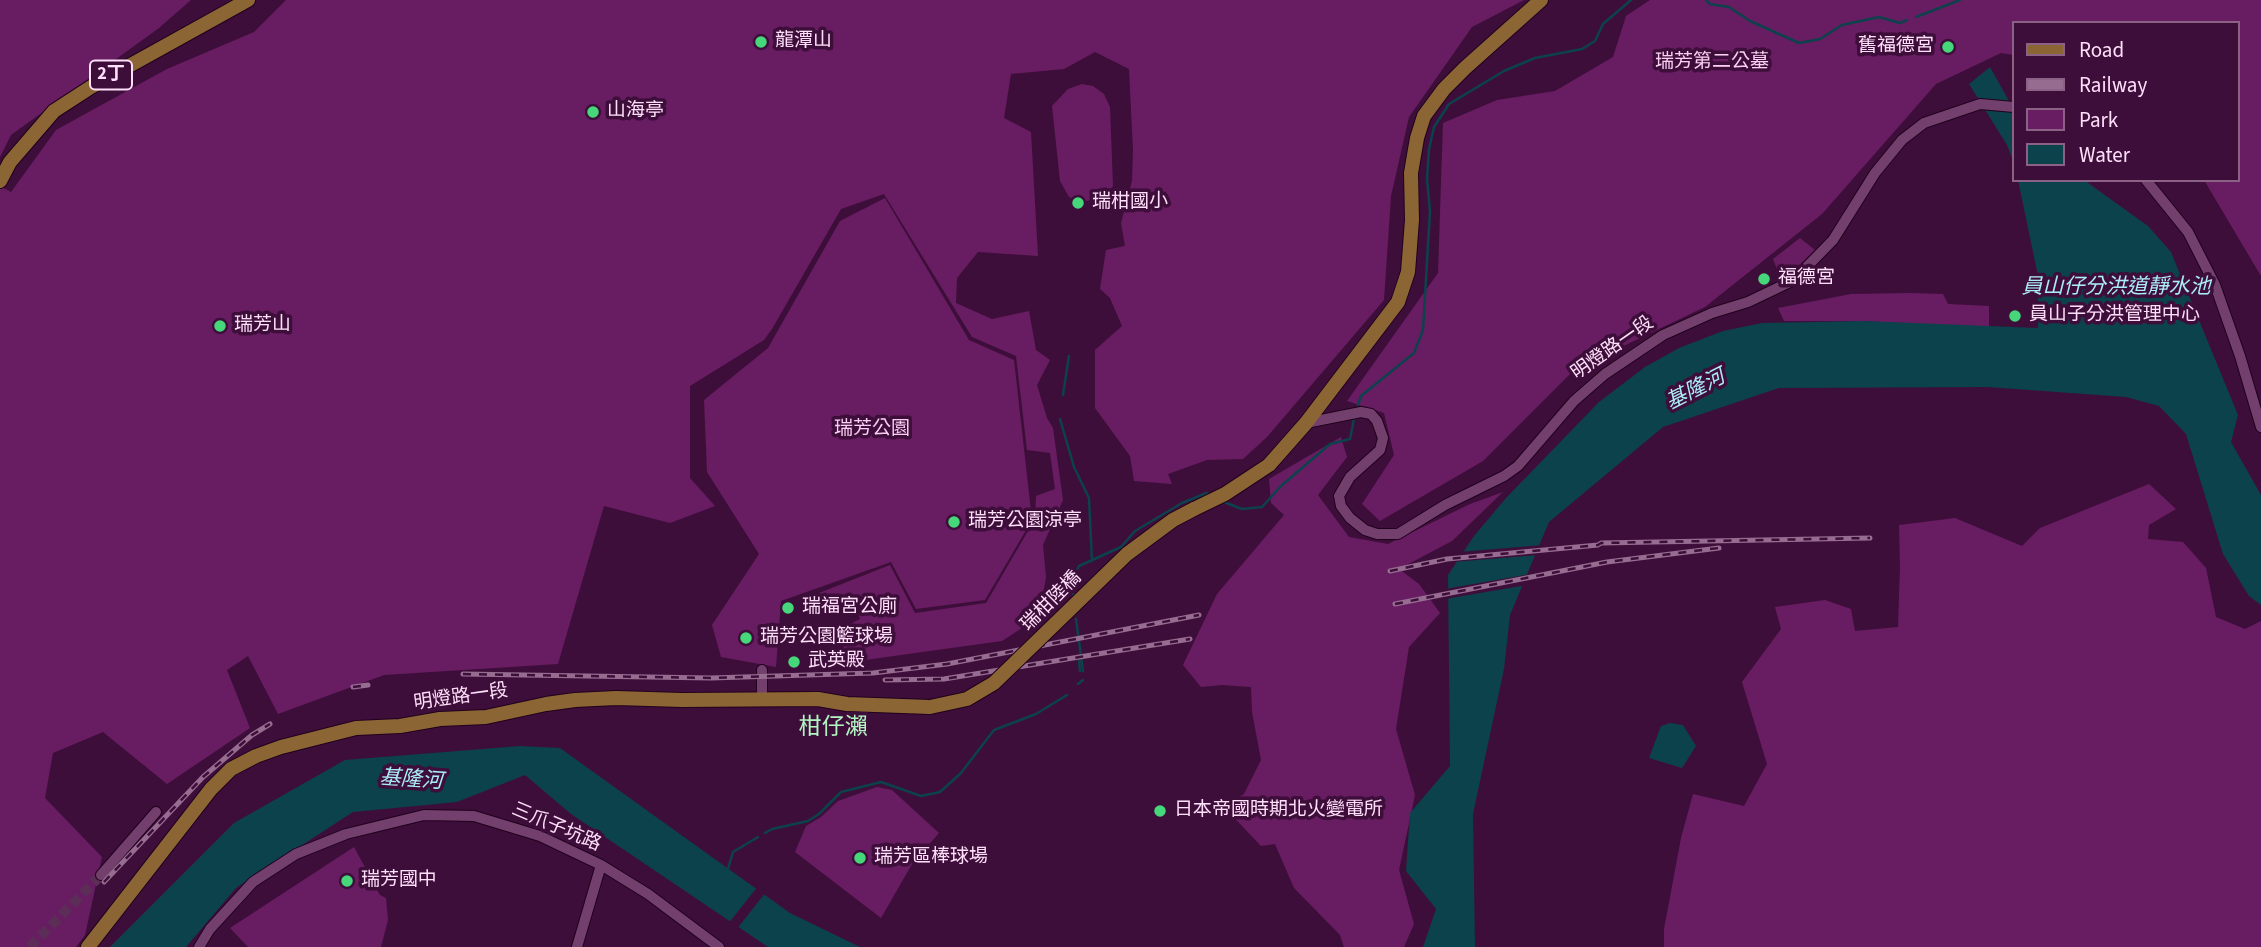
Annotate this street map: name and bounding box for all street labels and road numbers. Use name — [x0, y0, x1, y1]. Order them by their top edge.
road number: 2丁 — [90, 60, 132, 90]
street label: 明燈路一段 — [1568, 312, 1658, 386]
street label: 瑞柑陸橋 — [1017, 567, 1087, 637]
street label: 明燈路一段 — [412, 680, 510, 716]
street label: 三爪子坑路 — [508, 799, 604, 857]

